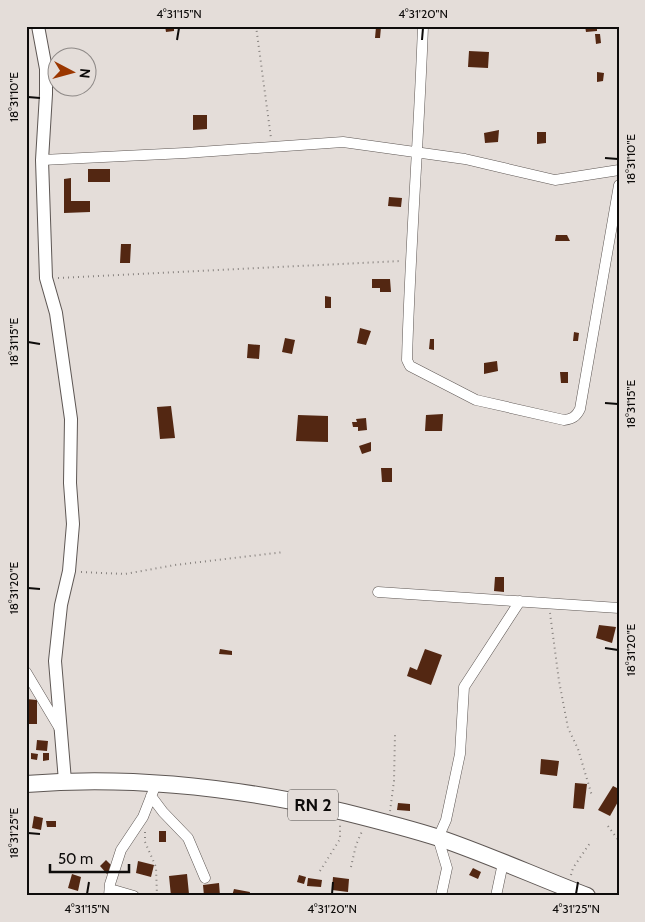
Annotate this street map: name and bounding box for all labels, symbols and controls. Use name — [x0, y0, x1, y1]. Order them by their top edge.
text: 4°31'15"N — [156, 6, 202, 21]
text: 4°31'20"N — [398, 6, 448, 21]
north arrow — [48, 48, 98, 98]
text: N — [75, 67, 94, 79]
text: 18°31'10"E — [6, 72, 21, 122]
text: 18°31'10"E — [623, 134, 638, 184]
text: 18°31'15"E — [6, 318, 21, 366]
text: 18°31'15"E — [623, 380, 638, 428]
text: 18°31'20"E — [6, 561, 21, 614]
text: 18°31'20"E — [623, 623, 638, 676]
road number: RN 2 — [288, 790, 338, 820]
text: 18°31'25"E — [6, 807, 21, 858]
scale bar — [50, 842, 129, 874]
text: 50 m — [58, 850, 93, 868]
text: 4°31'15"N — [64, 901, 110, 916]
text: 4°31'20"N — [307, 901, 357, 916]
text: 4°31'25"N — [552, 901, 600, 916]

